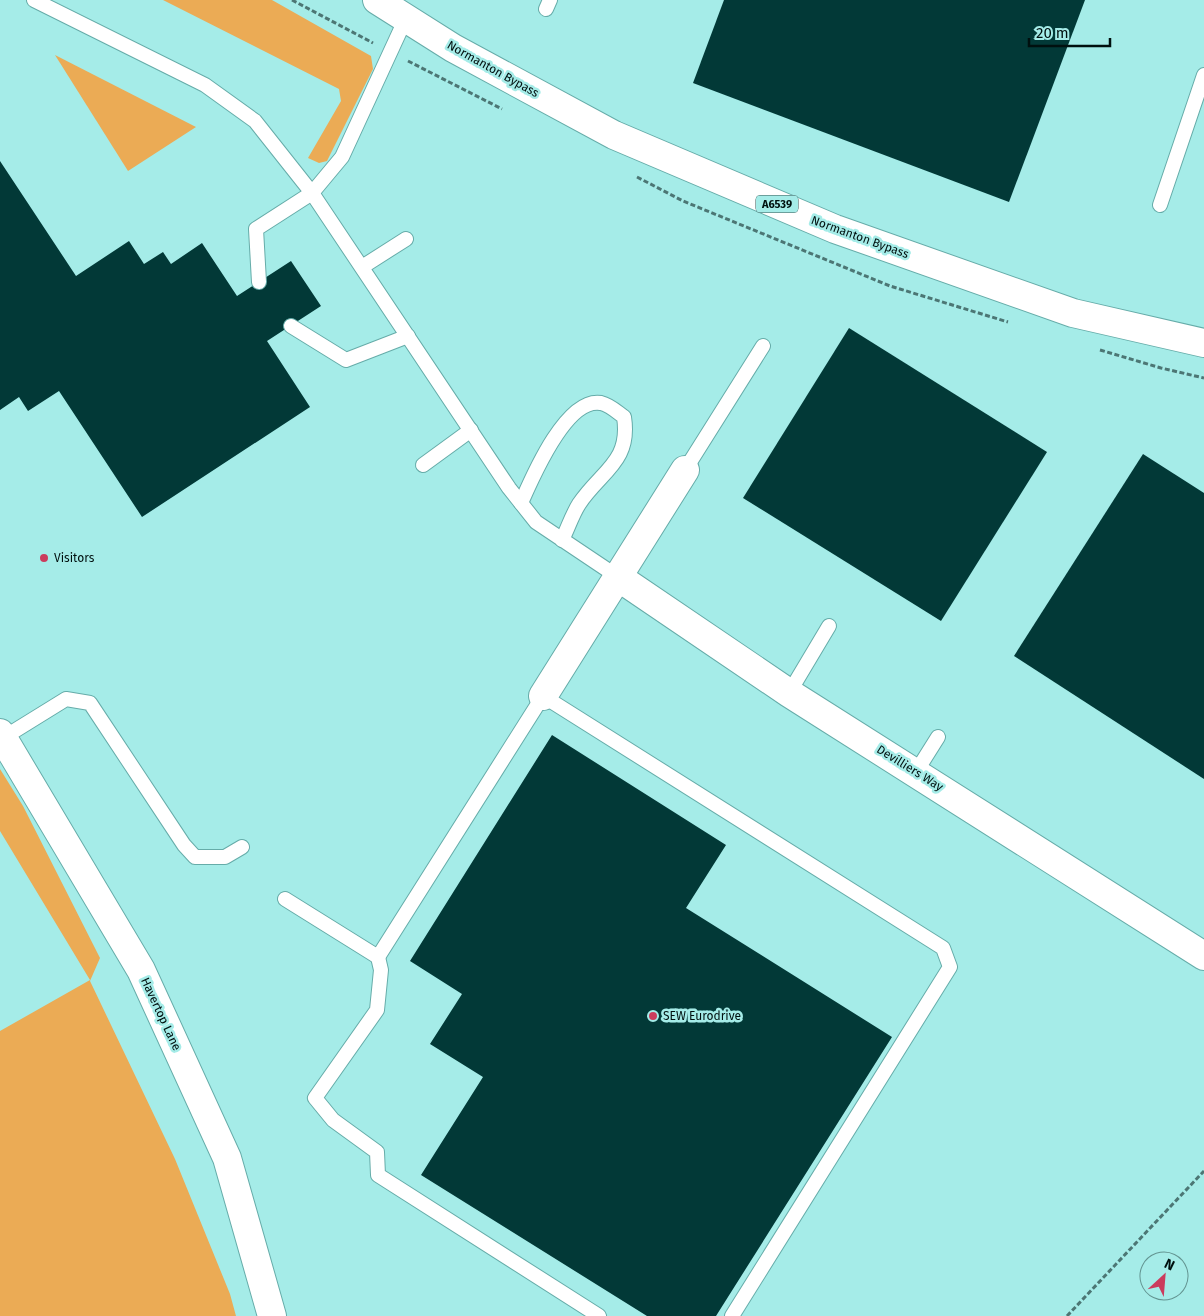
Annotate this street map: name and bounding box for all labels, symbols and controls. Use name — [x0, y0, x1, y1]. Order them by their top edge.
scale bar — [1029, 15, 1110, 47]
text: 20 m — [1036, 24, 1069, 42]
street label: Normanton Bypass — [445, 38, 542, 100]
road number: A6539 — [756, 195, 798, 212]
street label: Normanton Bypass — [809, 213, 911, 261]
place label: Visitors — [54, 551, 95, 565]
marker: Visitors — [38, 552, 50, 564]
street label: Devilliers Way — [874, 742, 946, 794]
street label: Havertop Lane — [138, 975, 184, 1053]
place label: SEW Eurodrive — [663, 1009, 741, 1023]
marker: SEW Eurodrive — [647, 1010, 659, 1022]
north arrow — [1139, 1251, 1189, 1301]
text: N — [1162, 1255, 1177, 1274]

